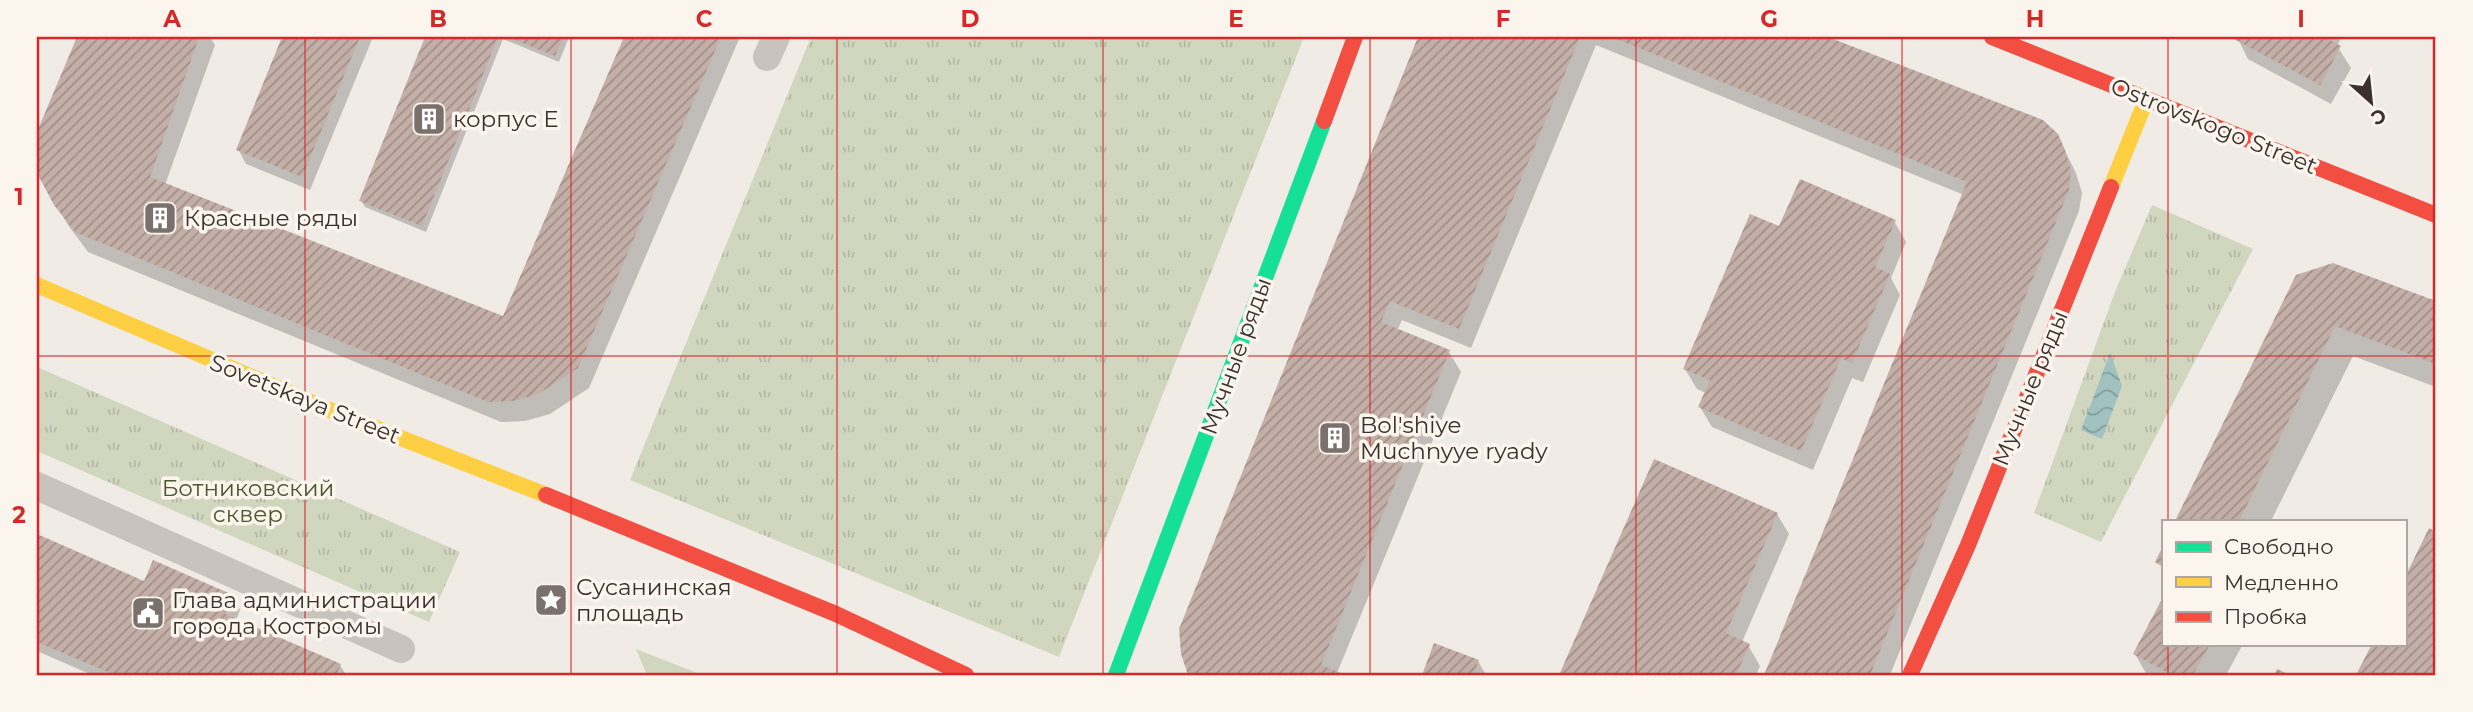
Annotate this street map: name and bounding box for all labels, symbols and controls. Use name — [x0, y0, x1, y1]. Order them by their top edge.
text: A — [162, 5, 181, 33]
text: B — [429, 5, 447, 33]
text: C — [696, 5, 713, 33]
text: D — [961, 5, 980, 33]
text: E — [1228, 5, 1244, 33]
text: F — [1496, 5, 1511, 33]
text: G — [1760, 5, 1778, 33]
text: H — [2026, 5, 2044, 33]
text: I — [2297, 5, 2305, 33]
north arrow — [2336, 66, 2406, 136]
street label: Ostrovskogo Street — [2107, 72, 2321, 180]
building icon: корпус Е — [410, 100, 448, 138]
text: С — [2367, 103, 2390, 130]
place label: корпус Е — [453, 105, 559, 133]
text: 1 — [14, 183, 24, 211]
building icon: Красные ряды — [141, 199, 179, 237]
place label: Красные ряды — [184, 204, 358, 232]
street label: Мучные ряды — [1195, 274, 1277, 438]
street label: Мучные ряды — [1986, 306, 2074, 470]
street label: Sovetskaya Street — [206, 348, 404, 450]
place label: Bol'shiye Muchnyye ryady — [1360, 411, 1548, 465]
building icon: Bol'shiye Muchnyye ryady — [1316, 419, 1354, 457]
park label: Ботниковский сквер — [162, 474, 334, 528]
text: 2 — [12, 501, 26, 529]
legend — [2162, 520, 2406, 646]
text: Свободно — [2224, 534, 2334, 559]
text: Медленно — [2224, 570, 2339, 595]
place label: Сусанинская площадь — [576, 573, 732, 627]
place icon: Сусанинская площадь — [532, 581, 570, 619]
place label: Глава администрации города Костромы — [172, 586, 437, 640]
public building icon: Глава администрации города Костромы — [129, 594, 167, 632]
text: Пробка — [2224, 604, 2307, 629]

